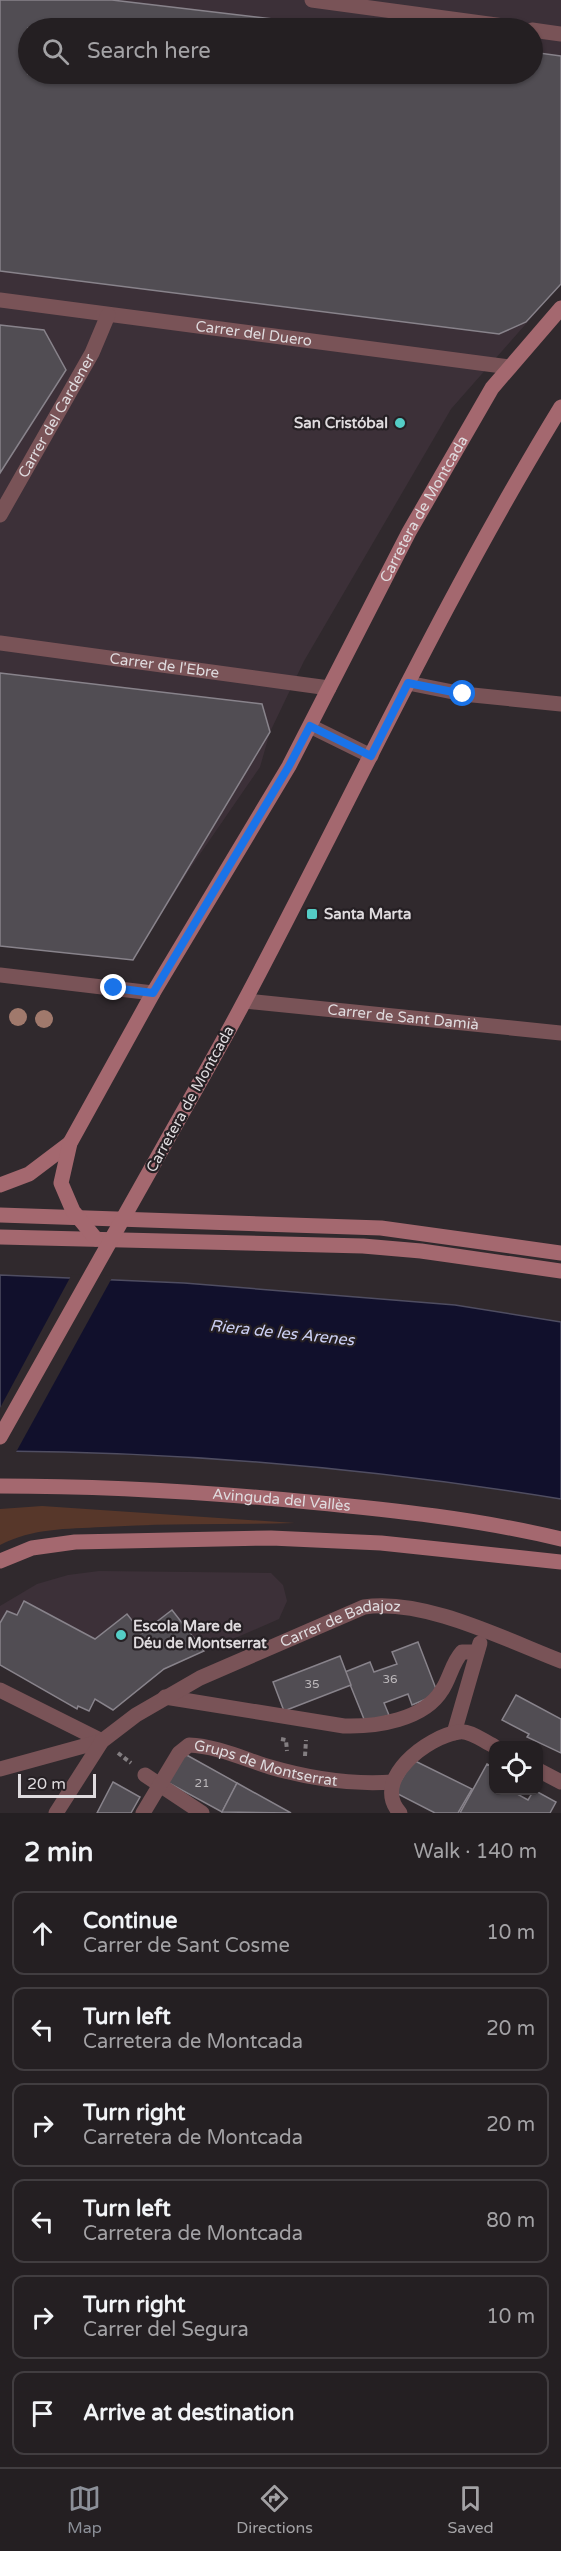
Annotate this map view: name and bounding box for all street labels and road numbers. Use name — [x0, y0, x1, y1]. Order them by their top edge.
street label: Carrer del Duero — [194, 317, 313, 350]
street label: Carrer del Cardener — [14, 350, 99, 481]
street label: Carretera de Montcada — [376, 432, 472, 585]
street label: Carrer de l'Ebre — [109, 649, 220, 682]
street label: Carrer de Sant Damià — [327, 1000, 480, 1034]
street label: Carretera de Montcada — [142, 1022, 238, 1176]
street label: Avinguda del Vallès — [212, 1485, 352, 1515]
street label: Carrer de Badajoz — [277, 1597, 402, 1651]
street label: Grups de Montserrat — [193, 1736, 339, 1790]

